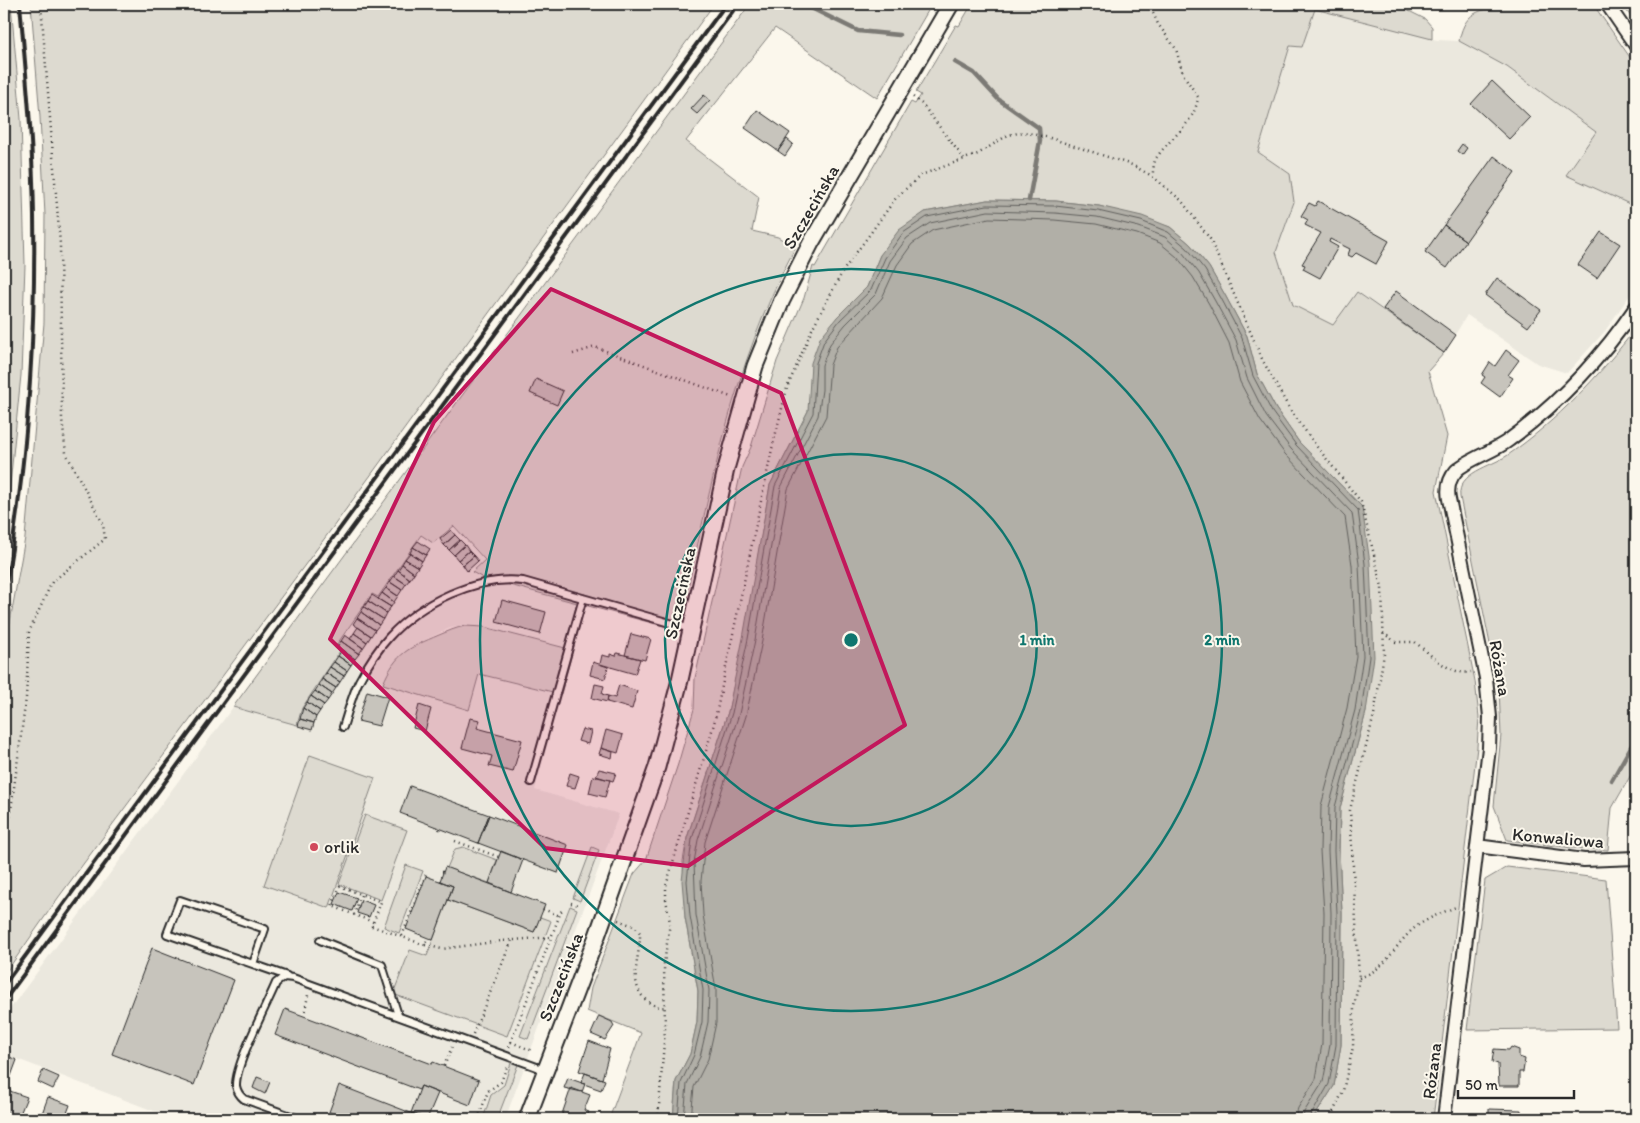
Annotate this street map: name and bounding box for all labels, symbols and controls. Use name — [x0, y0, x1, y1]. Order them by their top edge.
street label: Szczecińska — [778, 160, 844, 253]
street label: Szczecińska — [660, 544, 701, 641]
centre of rings — [842, 631, 860, 649]
text: 1 min — [1020, 631, 1055, 649]
text: 2 min — [1204, 631, 1241, 649]
street label: Różana — [1484, 638, 1516, 698]
street label: Konwaliowa — [1511, 823, 1605, 853]
place label: orlik — [324, 836, 360, 858]
marker: orlik — [308, 841, 320, 853]
street label: Szczecińska — [534, 929, 588, 1025]
street label: Różana — [1418, 1041, 1446, 1100]
scale bar — [1458, 1068, 1574, 1100]
text: 50 m — [1465, 1076, 1498, 1094]

